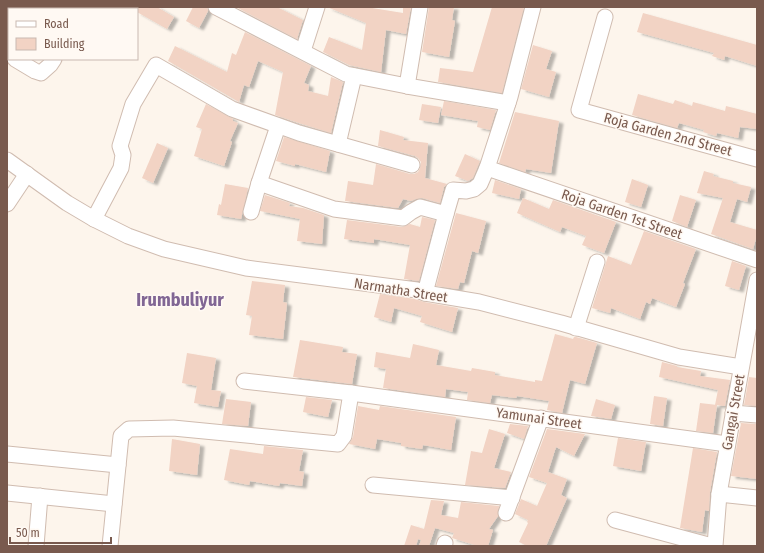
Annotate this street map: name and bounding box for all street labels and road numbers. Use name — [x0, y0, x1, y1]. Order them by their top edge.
street label: Roja Garden 2nd Street — [602, 109, 734, 160]
street label: Roja Garden 1st Street — [559, 186, 685, 243]
street label: Narmatha Street — [353, 275, 449, 306]
street label: Gangai Street — [718, 372, 749, 451]
street label: Yamunai Street — [495, 404, 583, 433]

